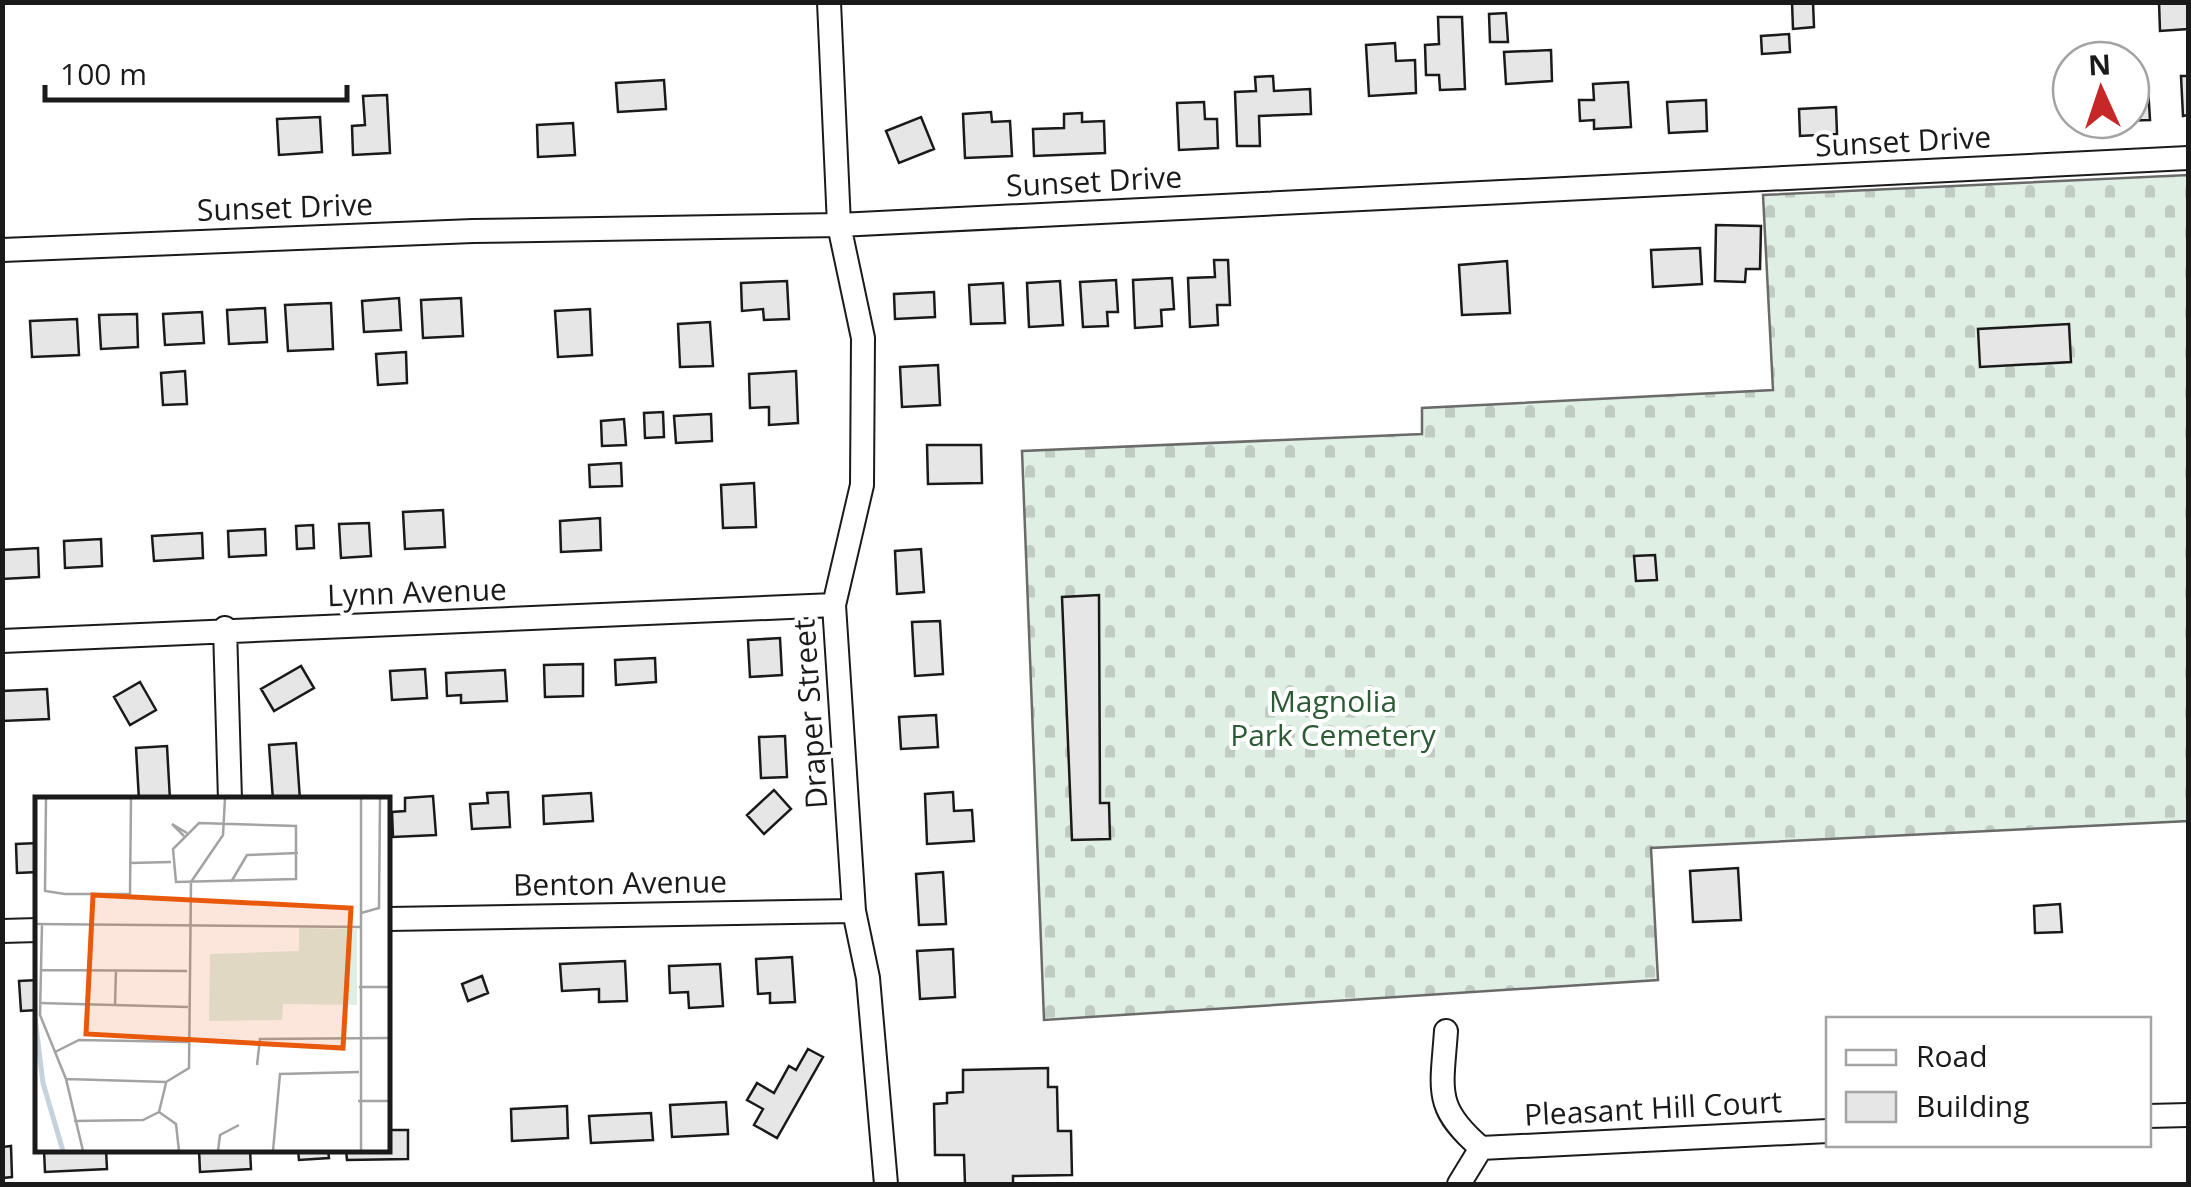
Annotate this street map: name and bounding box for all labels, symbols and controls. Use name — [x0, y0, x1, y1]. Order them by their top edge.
scale bar — [45, 40, 348, 102]
north arrow — [2051, 40, 2151, 140]
text: N — [2087, 44, 2112, 84]
text: 100 m — [60, 53, 147, 94]
street label: Sunset Drive — [1814, 115, 1992, 166]
street label: Sunset Drive — [1005, 155, 1183, 206]
street label: Sunset Drive — [196, 183, 374, 230]
street label: Lynn Avenue — [326, 568, 507, 615]
street label: Draper Street — [782, 618, 837, 810]
park label: Magnolia Park Cemetery — [1230, 680, 1437, 755]
inset map — [35, 797, 390, 1152]
street label: Benton Avenue — [513, 860, 727, 905]
legend — [1826, 1017, 2151, 1147]
text: Road — [1916, 1035, 1988, 1076]
street label: Pleasant Hill Court — [1523, 1080, 1783, 1135]
text: Building — [1916, 1085, 2030, 1126]

